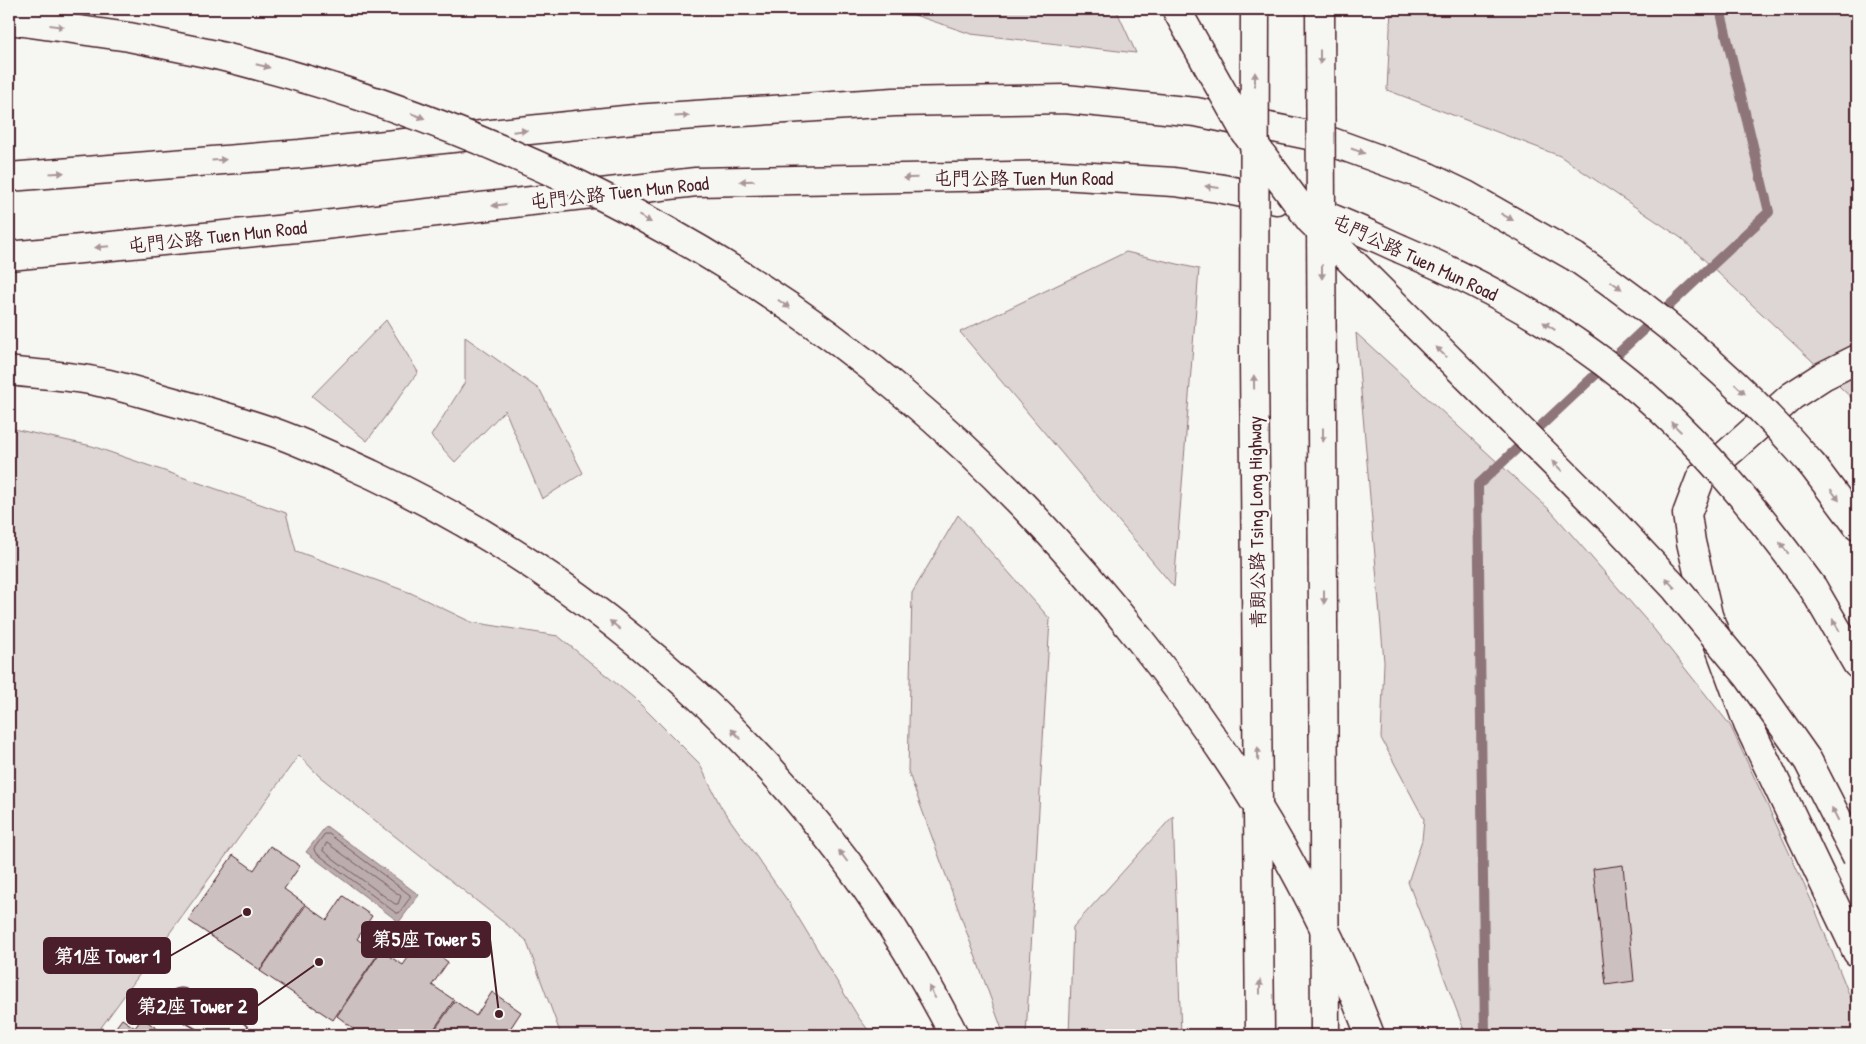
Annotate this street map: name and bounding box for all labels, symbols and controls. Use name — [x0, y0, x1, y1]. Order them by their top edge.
one-way arrow — [49, 22, 65, 30]
one-way arrow — [1316, 50, 1324, 66]
one-way arrow — [256, 62, 271, 70]
one-way arrow — [1251, 71, 1259, 87]
one-way arrow — [674, 112, 690, 120]
one-way arrow — [410, 113, 425, 120]
one-way arrow — [513, 127, 529, 135]
one-way arrow — [1351, 148, 1366, 155]
one-way arrow — [212, 156, 228, 164]
street label: 屯門公路 Tuen Mun Road — [933, 165, 1114, 191]
one-way arrow — [50, 169, 66, 177]
street label: 屯門公路 Tuen Mun Road — [528, 170, 711, 214]
one-way arrow — [902, 174, 918, 182]
one-way arrow — [739, 177, 755, 185]
one-way arrow — [1203, 183, 1219, 191]
one-way arrow — [490, 201, 506, 209]
street label: 屯門公路 Tuen Mun Road — [1328, 207, 1503, 307]
one-way arrow — [1500, 212, 1513, 221]
street label: 屯門公路 Tuen Mun Road — [126, 214, 309, 258]
one-way arrow — [638, 215, 653, 223]
one-way arrow — [93, 243, 109, 251]
one-way arrow — [1318, 265, 1326, 281]
one-way arrow — [1609, 279, 1622, 290]
one-way arrow — [777, 299, 790, 309]
one-way arrow — [1543, 321, 1556, 331]
one-way arrow — [1435, 346, 1447, 358]
one-way arrow — [1250, 373, 1258, 389]
one-way arrow — [1734, 383, 1746, 395]
street label: 青朗公路 Tsing Long Highway — [1241, 416, 1271, 628]
one-way arrow — [1671, 421, 1683, 433]
one-way arrow — [1319, 427, 1327, 443]
one-way arrow — [1551, 460, 1563, 472]
one-way arrow — [1830, 488, 1840, 502]
one-way arrow — [1778, 542, 1789, 555]
one-way arrow — [1664, 577, 1676, 589]
one-way arrow — [1320, 590, 1328, 606]
one-way arrow — [1832, 618, 1840, 633]
one-way arrow — [609, 620, 622, 631]
one-way arrow — [730, 728, 742, 740]
one-way arrow — [1254, 746, 1262, 762]
one-way arrow — [1831, 807, 1839, 821]
one-way arrow — [838, 849, 848, 863]
callout: 第5座 Tower 5 — [362, 922, 490, 957]
text: 第5座 Tower 5 — [372, 925, 481, 952]
callout: 第1座 Tower 1 — [44, 938, 170, 973]
text: 第1座 Tower 1 — [54, 942, 160, 969]
one-way arrow — [1256, 978, 1264, 994]
one-way arrow — [928, 985, 936, 999]
callout: 第2座 Tower 2 — [127, 989, 257, 1024]
text: 第2座 Tower 2 — [137, 992, 248, 1019]

